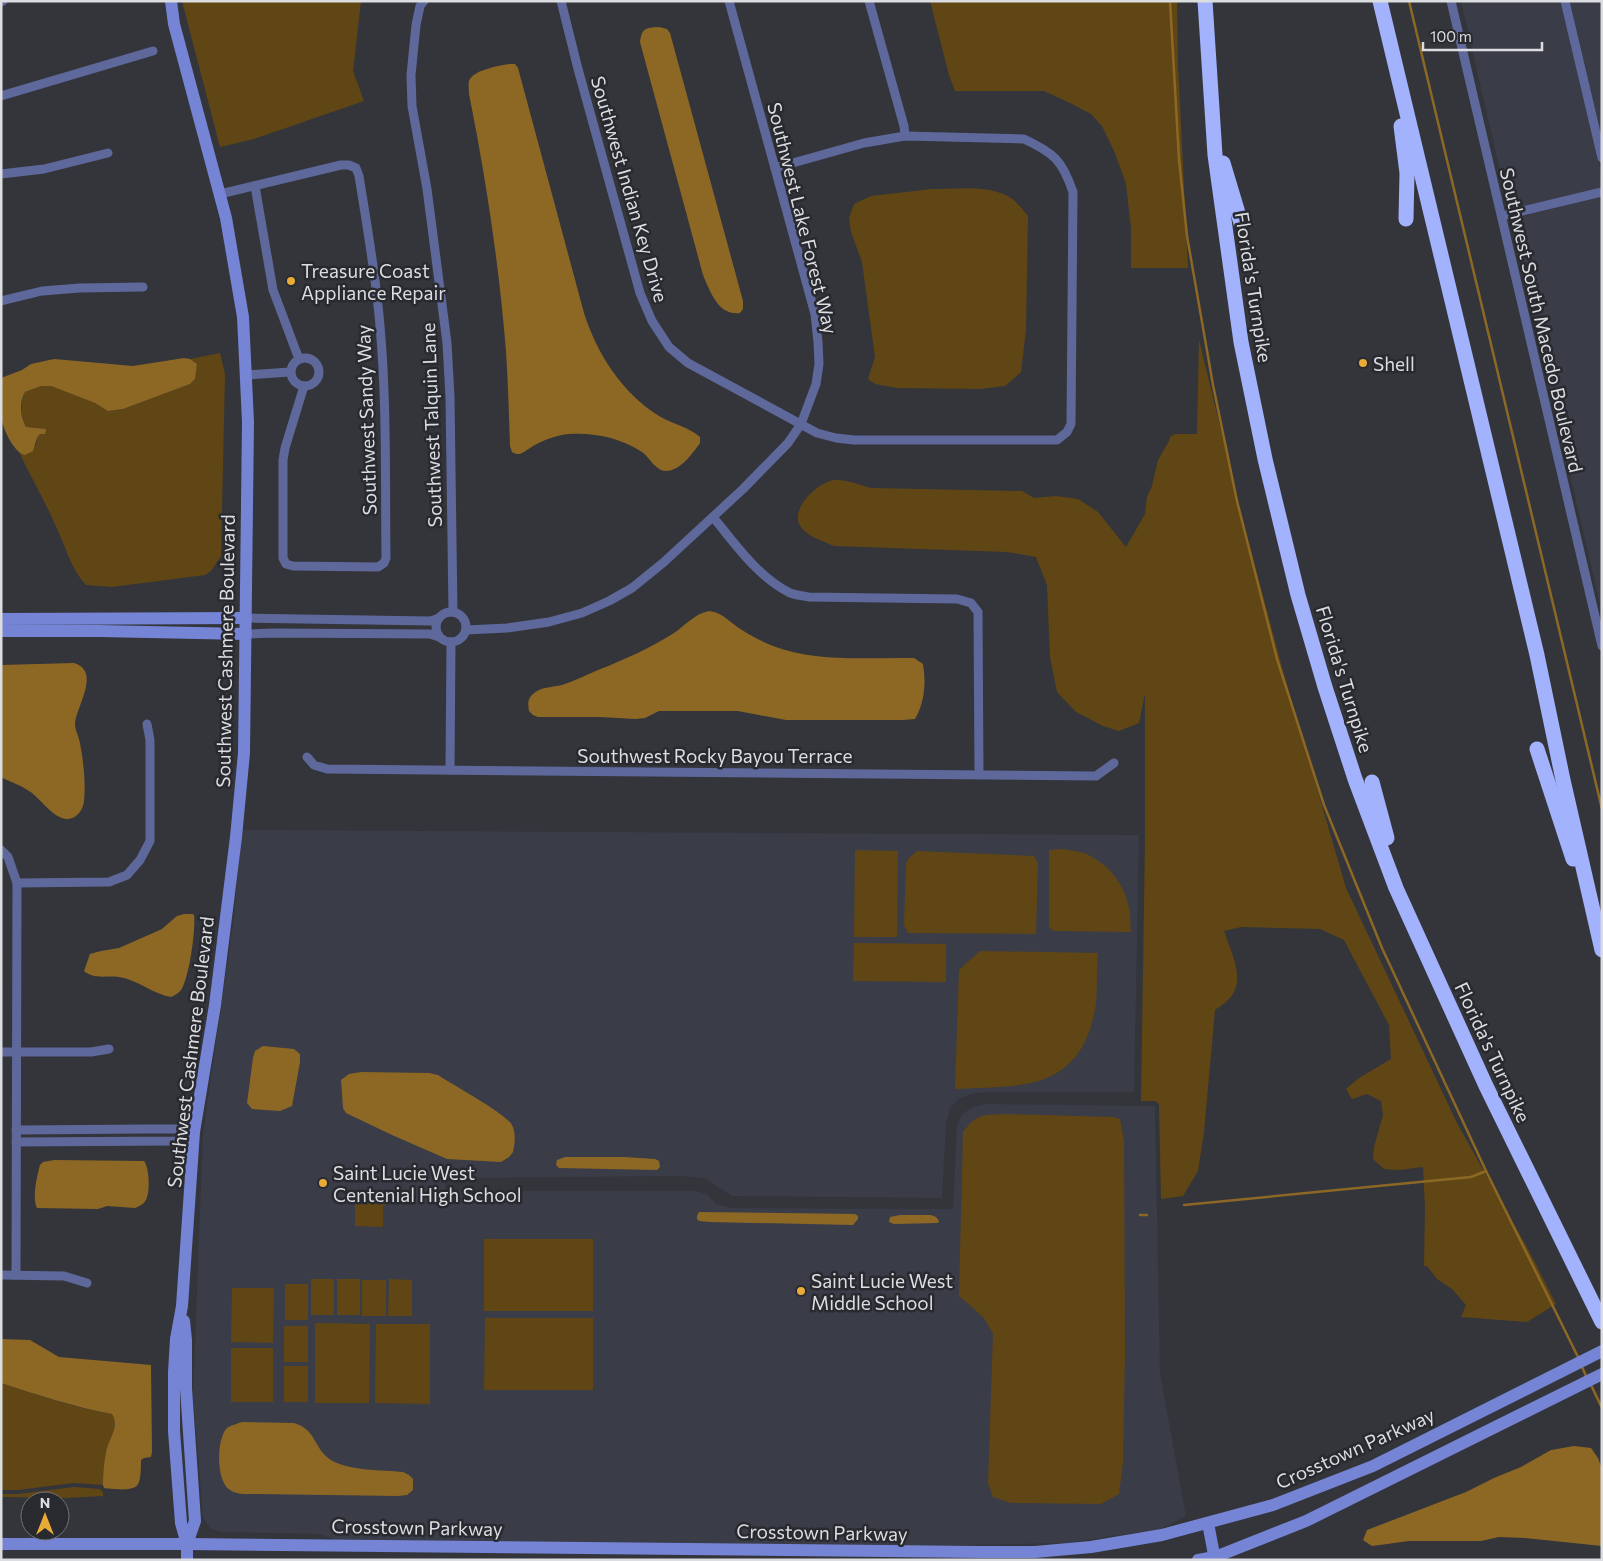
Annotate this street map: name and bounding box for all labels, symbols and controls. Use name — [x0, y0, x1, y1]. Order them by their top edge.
scale bar — [1423, 20, 1542, 52]
text: 100 m — [1430, 27, 1472, 45]
street label: Southwest Indian Key Drive — [587, 73, 673, 305]
street label: Southwest Lake Forest Way — [763, 100, 843, 336]
street label: Southwest South Macedo Boulevard — [1496, 166, 1588, 474]
street label: Florida's Turnpike — [1231, 210, 1277, 364]
place label: Treasure Coast Appliance Repair — [301, 259, 446, 304]
marker: Treasure Coast Appliance Repair — [285, 275, 297, 287]
street label: Southwest Talquin Lane — [416, 322, 446, 528]
street label: Southwest Sandy Way — [351, 324, 381, 516]
place label: Shell — [1373, 352, 1415, 375]
marker: Shell — [1357, 357, 1369, 369]
street label: Southwest Cashmere Boulevard — [211, 514, 239, 788]
street label: Florida's Turnpike — [1312, 603, 1378, 755]
street label: Southwest Rocky Bayou Terrace — [577, 744, 853, 767]
street label: Southwest Cashmere Boulevard — [162, 915, 218, 1189]
street label: Florida's Turnpike — [1450, 978, 1536, 1126]
place label: Saint Lucie West Centenial High School — [333, 1161, 522, 1206]
marker: Saint Lucie West Centenial High School — [317, 1177, 329, 1189]
place label: Saint Lucie West Middle School — [811, 1269, 953, 1314]
marker: Saint Lucie West Middle School — [795, 1285, 807, 1297]
street label: Crosstown Parkway — [1272, 1403, 1438, 1493]
north arrow — [20, 1491, 70, 1541]
text: N — [40, 1494, 50, 1511]
street label: Crosstown Parkway — [331, 1514, 503, 1540]
street label: Crosstown Parkway — [736, 1519, 908, 1545]

